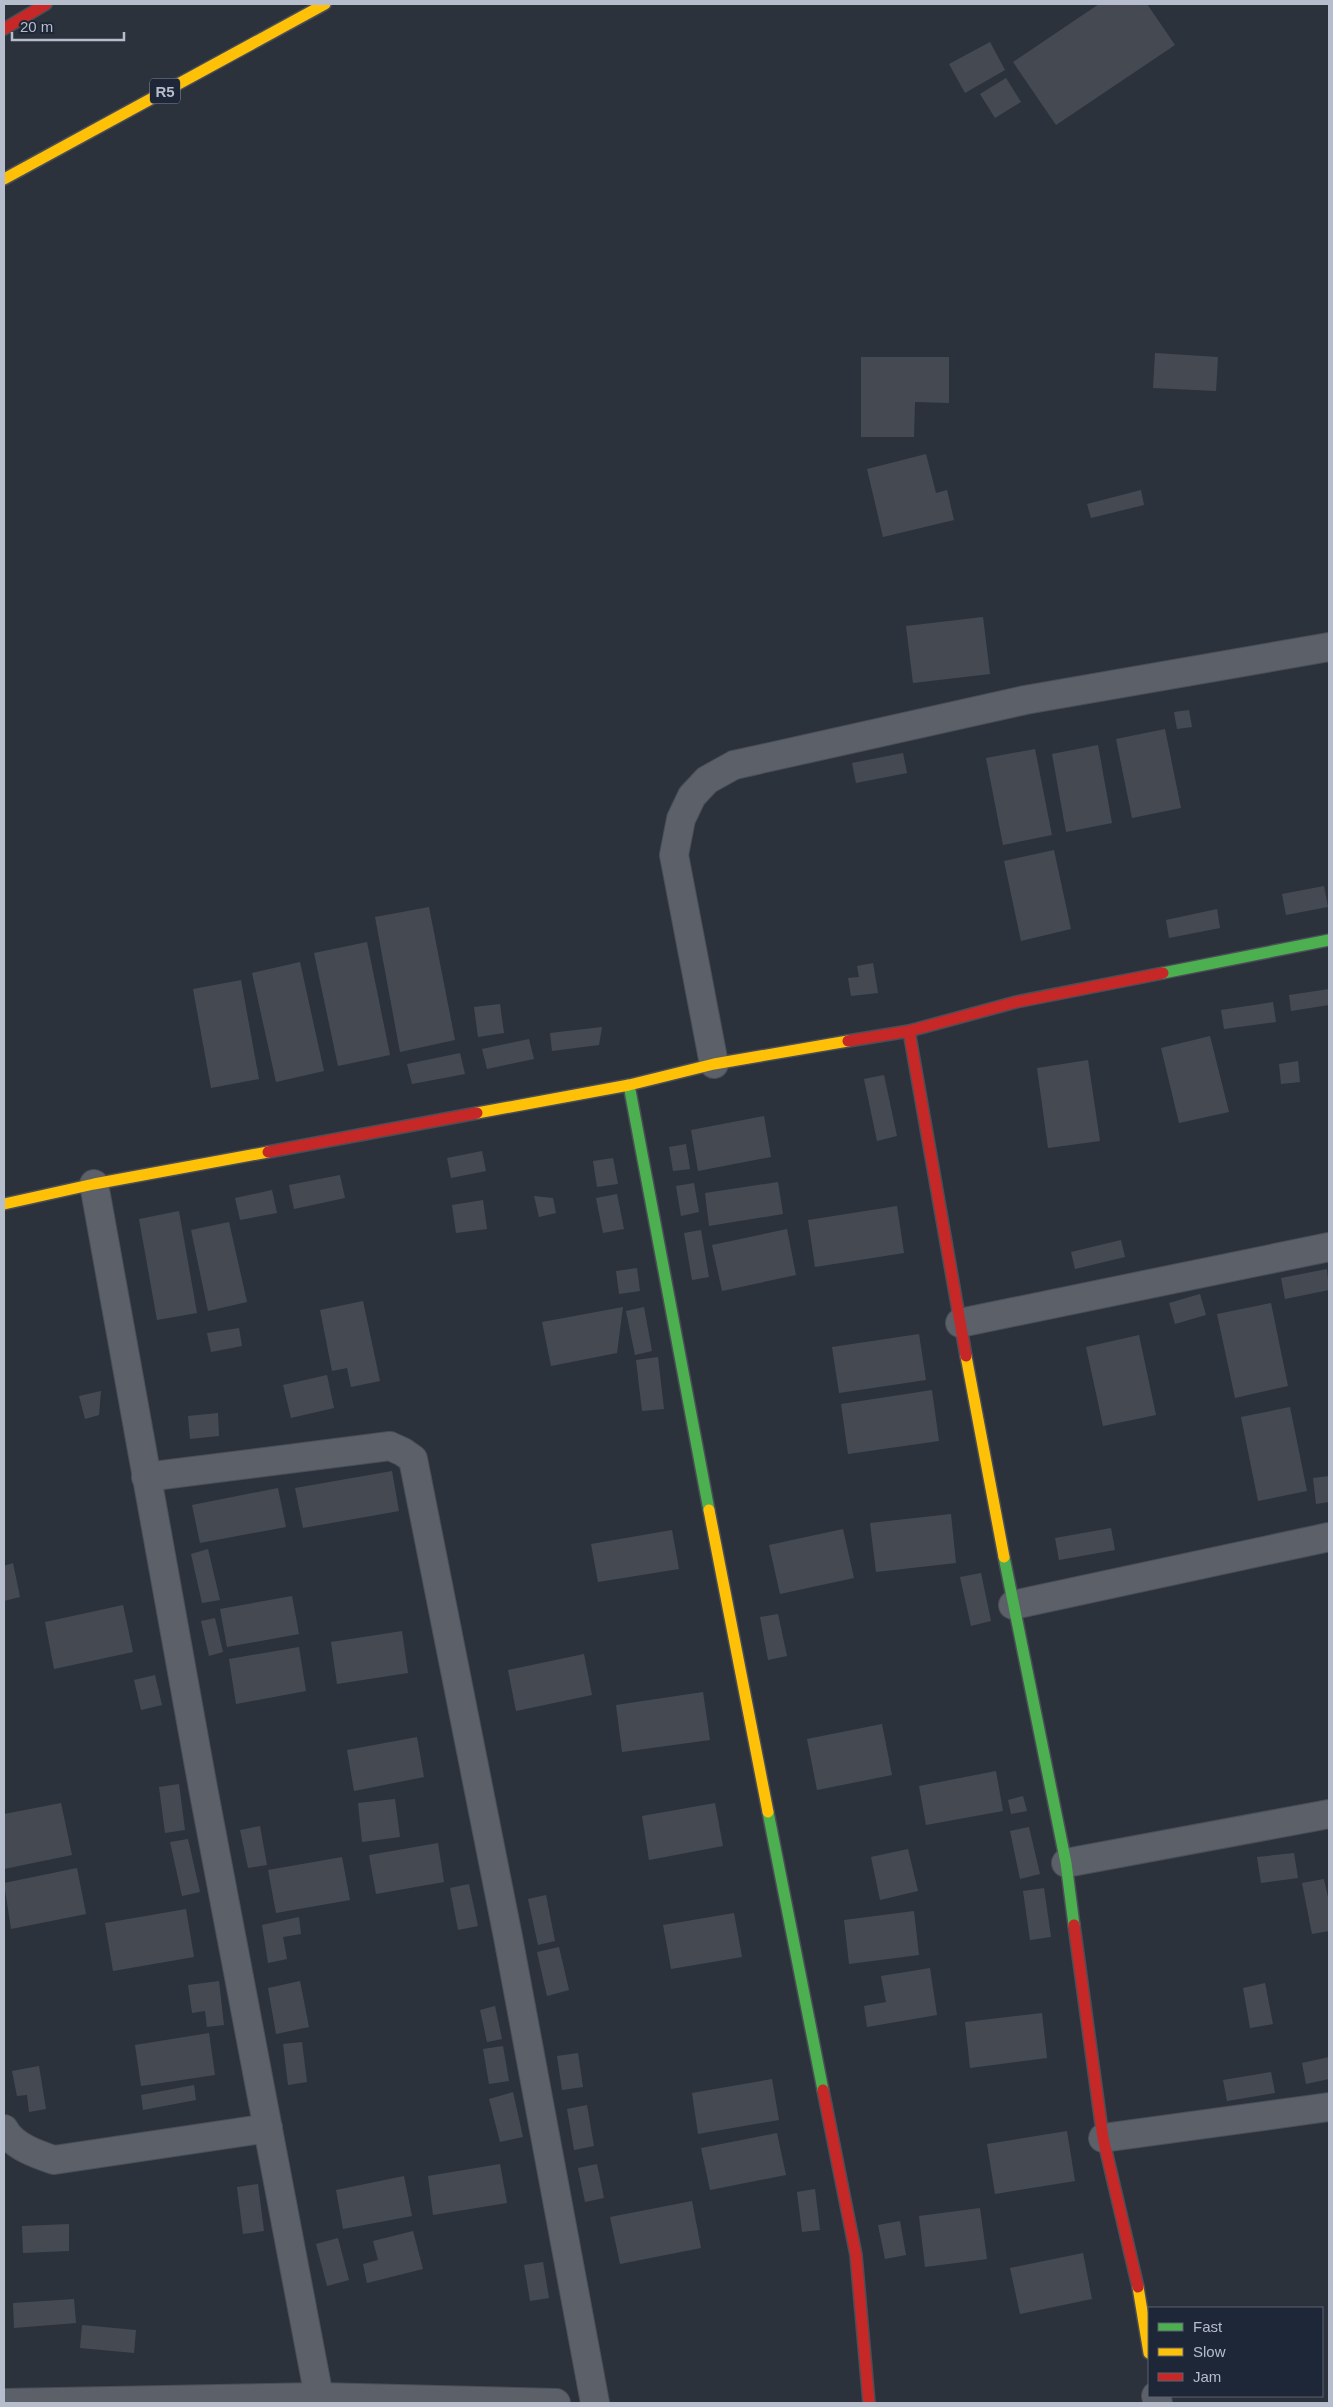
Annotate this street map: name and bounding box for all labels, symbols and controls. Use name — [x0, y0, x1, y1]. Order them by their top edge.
scale bar — [12, 10, 125, 42]
text: 20 m — [20, 18, 53, 35]
road number: R5 — [150, 78, 180, 104]
legend — [1148, 2307, 1323, 2397]
text: Fast — [1193, 2318, 1223, 2335]
text: Slow — [1193, 2343, 1226, 2360]
text: Jam — [1193, 2368, 1221, 2385]

